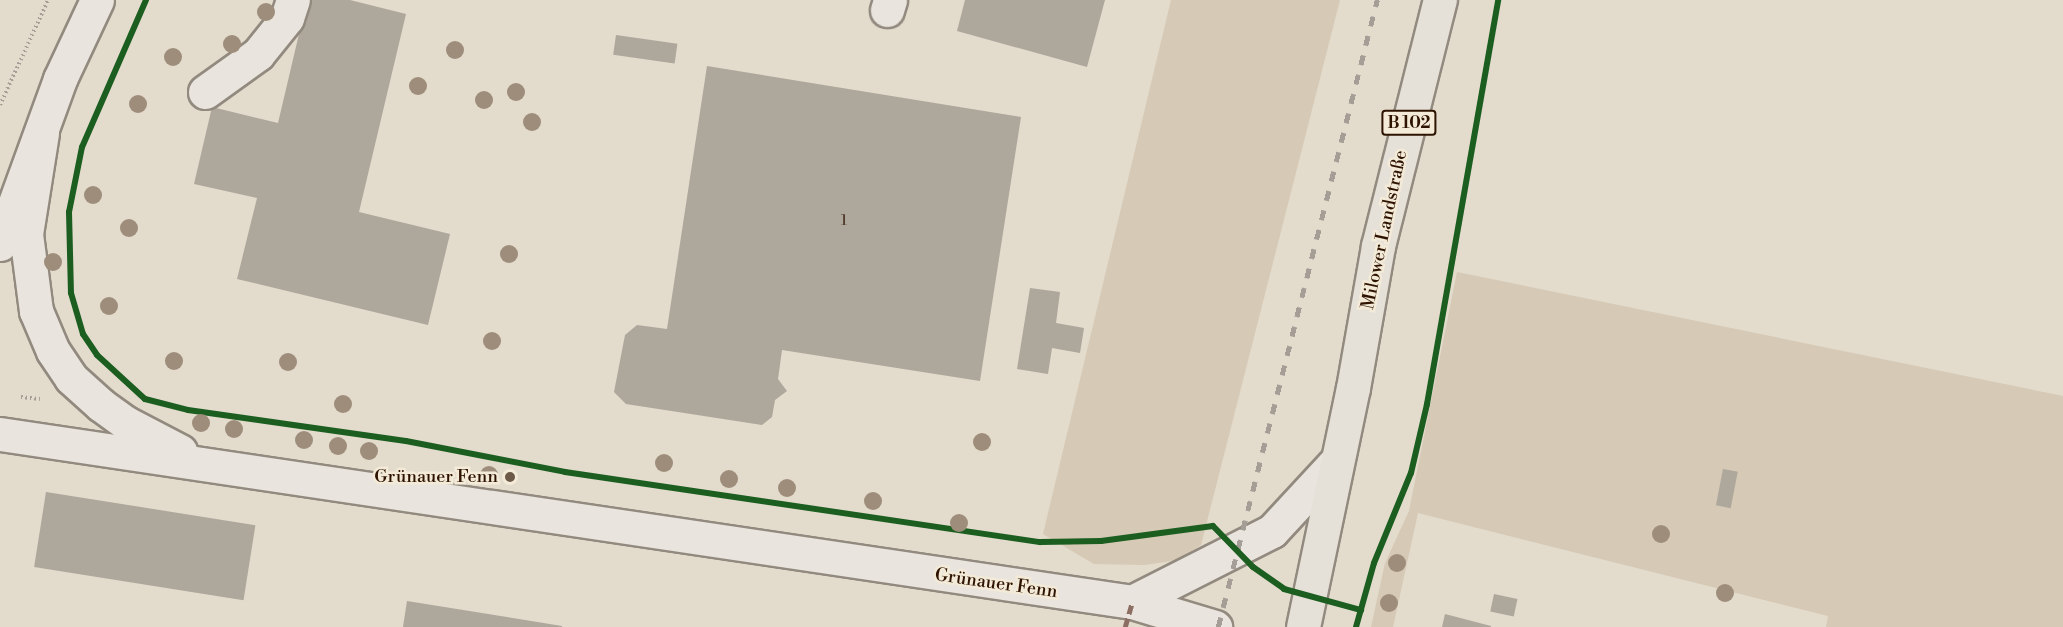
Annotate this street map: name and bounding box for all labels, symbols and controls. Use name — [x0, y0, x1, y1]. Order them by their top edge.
road number: B 102 — [1380, 110, 1438, 136]
street label: Milower Landstraße — [1358, 148, 1412, 312]
house number: 1 — [841, 212, 847, 230]
place label: Grünauer Fenn — [374, 466, 498, 488]
marker: Grünauer Fenn — [503, 470, 517, 484]
street label: Grünauer Fenn — [933, 565, 1059, 603]

